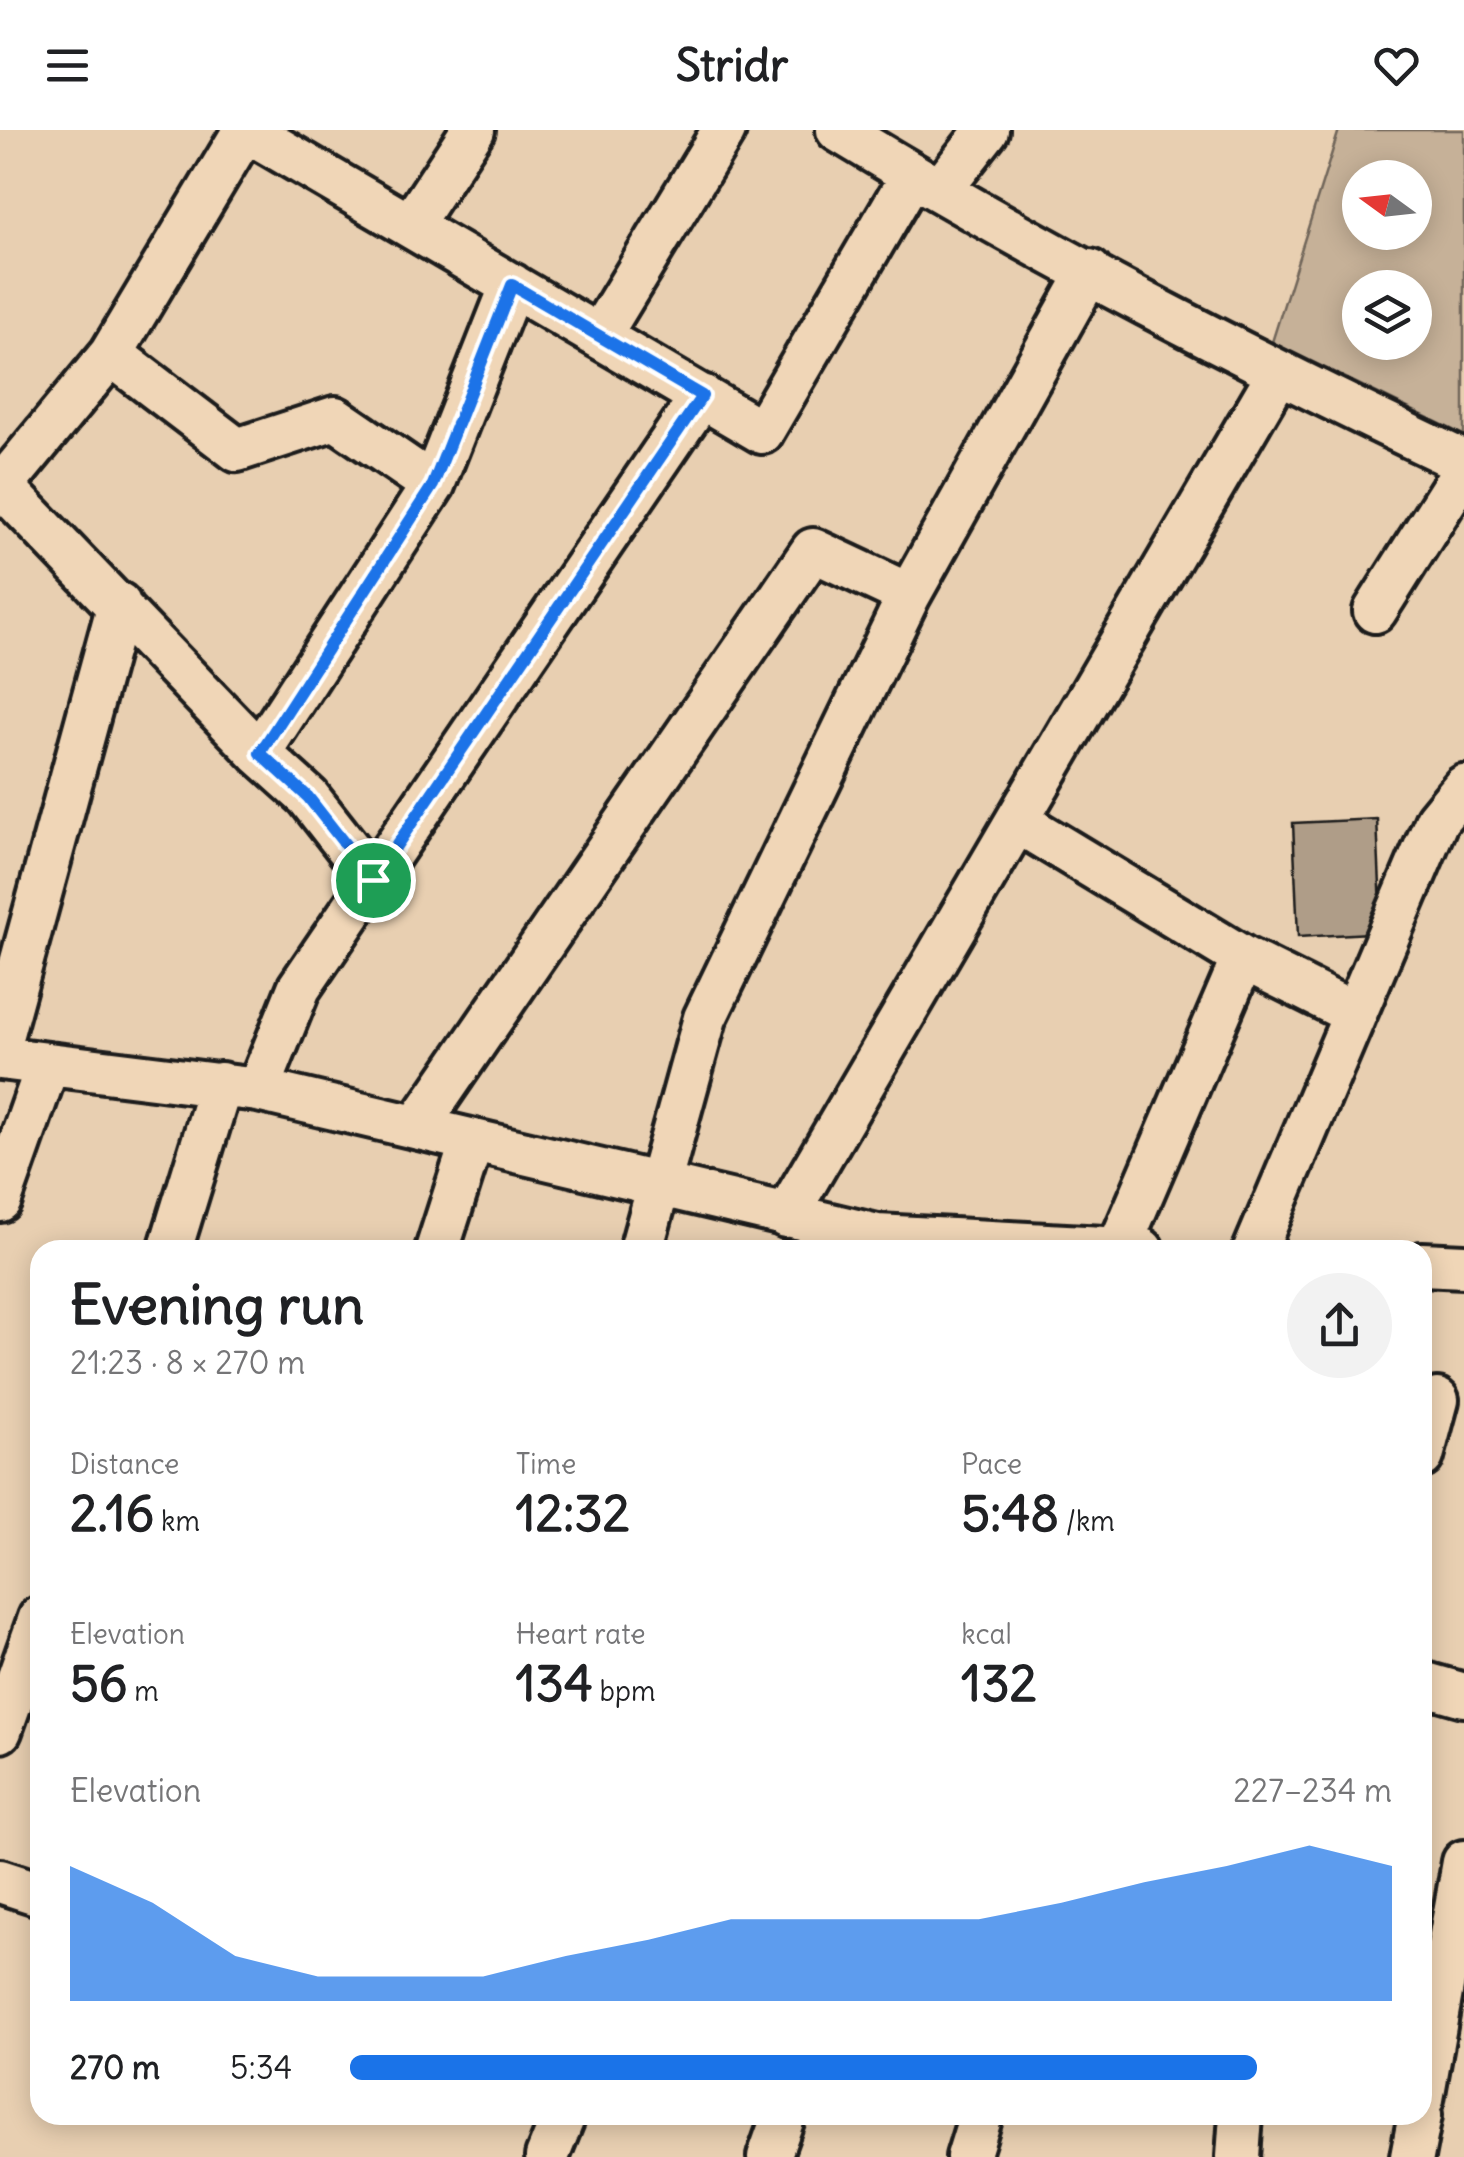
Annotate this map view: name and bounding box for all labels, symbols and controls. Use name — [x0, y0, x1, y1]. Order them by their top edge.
text: Stridr — [676, 37, 788, 93]
icon: menu — [40, 38, 95, 93]
icon: heart — [1369, 38, 1424, 93]
north arrow — [1342, 160, 1432, 250]
map controls — [1342, 160, 1432, 360]
button: layers — [1342, 270, 1432, 360]
pin — [331, 838, 416, 923]
icon: arrive — [346, 853, 401, 908]
text: Evening run — [70, 1270, 364, 1339]
button: share — [1287, 1273, 1392, 1378]
text: 21:23 · 8 × 270 m — [70, 1342, 305, 1383]
text: Distance — [70, 1446, 179, 1482]
text: Time — [516, 1446, 576, 1482]
text: Pace — [961, 1446, 1022, 1482]
text: 2.16 — [70, 1482, 154, 1545]
text: 12:32 — [516, 1482, 630, 1545]
text: 5:48 — [961, 1482, 1059, 1545]
text: km — [154, 1503, 200, 1539]
text: /km — [1059, 1503, 1115, 1539]
text: Elevation — [70, 1616, 185, 1652]
text: Heart rate — [516, 1616, 646, 1652]
text: kcal — [961, 1616, 1012, 1652]
text: 56 — [70, 1652, 128, 1715]
text: 134 — [516, 1652, 593, 1715]
text: 132 — [961, 1652, 1037, 1715]
text: m — [128, 1673, 159, 1709]
text: bpm — [593, 1673, 655, 1709]
text: Elevation — [70, 1770, 201, 1811]
text: 227–234 m — [1233, 1770, 1392, 1811]
text: 270 m — [70, 2047, 160, 2088]
text: 5:34 — [230, 2047, 292, 2088]

